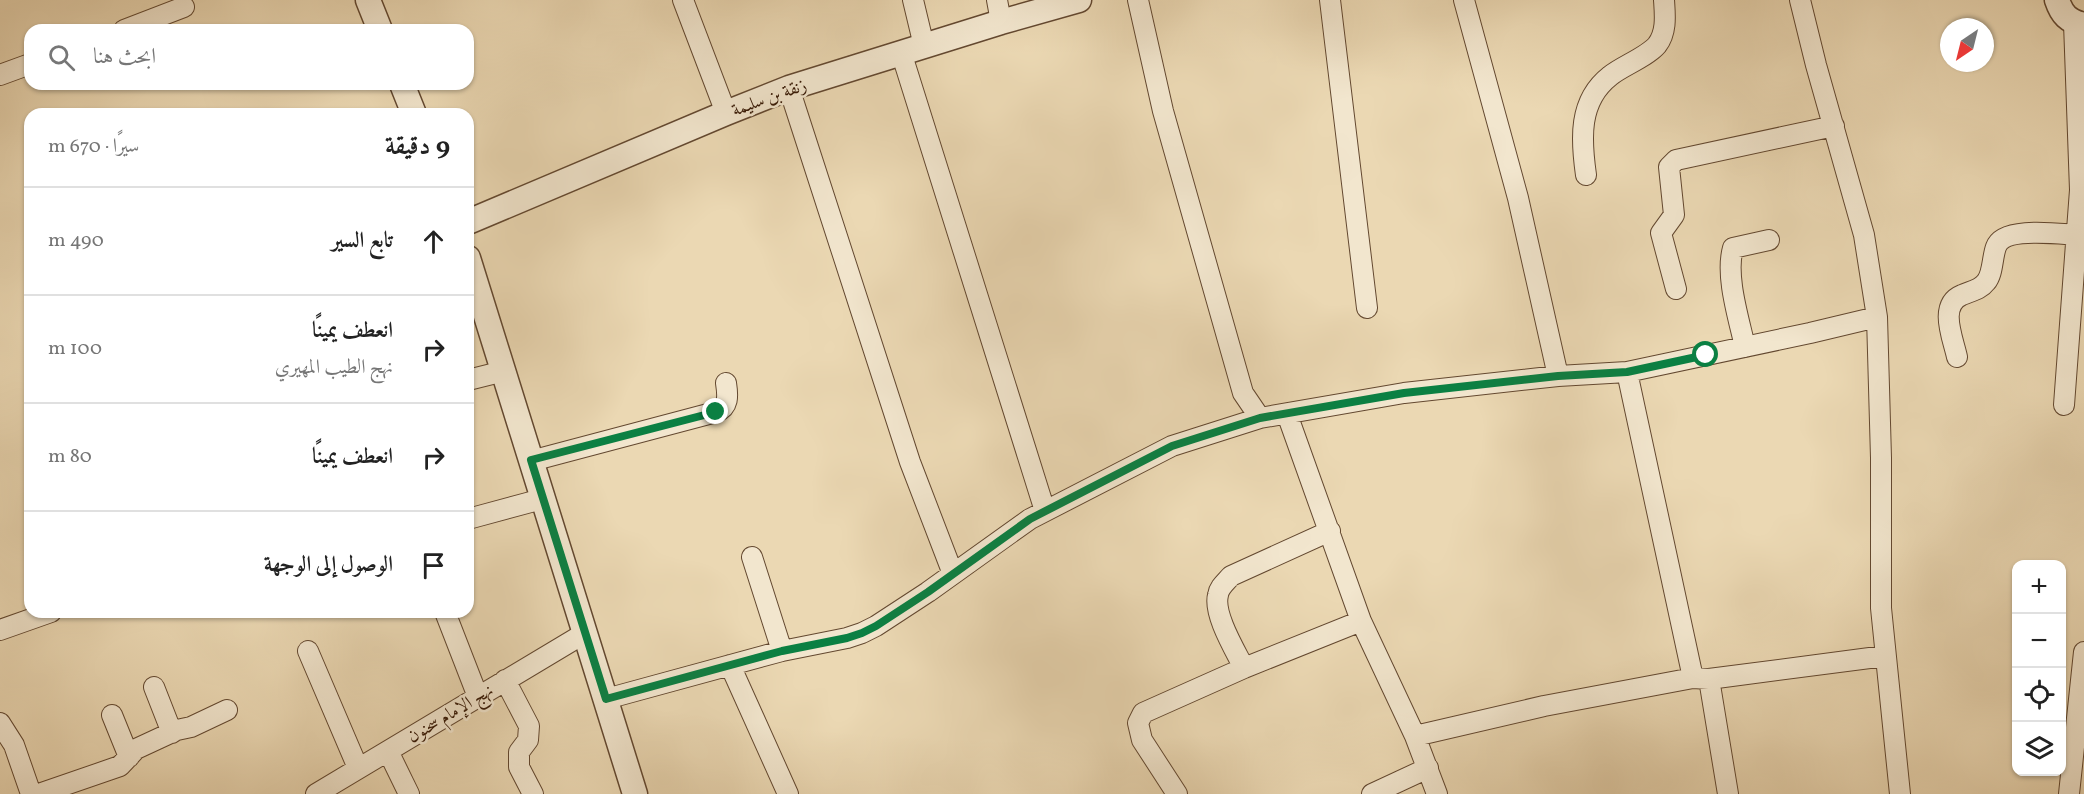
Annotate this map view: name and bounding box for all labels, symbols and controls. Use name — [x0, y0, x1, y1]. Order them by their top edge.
north arrow — [1940, 18, 1994, 72]
search box — [24, 24, 474, 90]
icon: search — [45, 41, 78, 74]
text: ابحث هنا — [93, 42, 156, 73]
street label: زنقة بن سليمة — [728, 73, 811, 124]
text: 9 دقيقة — [385, 129, 450, 165]
text: سيرًا · 670 m — [48, 133, 139, 161]
icon: ahead — [417, 225, 450, 258]
text: تابع السير — [331, 226, 393, 257]
text: 490 m — [48, 227, 104, 255]
text: انعطف يمينًا — [312, 316, 393, 347]
icon: right — [417, 333, 450, 366]
text: 100 m — [48, 335, 102, 363]
route start — [1692, 341, 1718, 367]
text: نهج الطيب المهيري — [275, 354, 393, 382]
route end — [702, 398, 728, 424]
icon: right — [417, 441, 450, 474]
text: انعطف يمينًا — [312, 442, 393, 473]
text: 80 m — [48, 443, 92, 471]
icon: arrive — [417, 549, 450, 582]
text: الوصول إلى الوجهة — [264, 550, 393, 581]
map controls — [2012, 560, 2066, 776]
button: + — [2012, 560, 2066, 614]
button: − — [2012, 614, 2066, 668]
button: locate — [2012, 668, 2066, 722]
street label: نهج الإمام سحنون — [403, 679, 500, 752]
button: layers — [2012, 722, 2066, 776]

